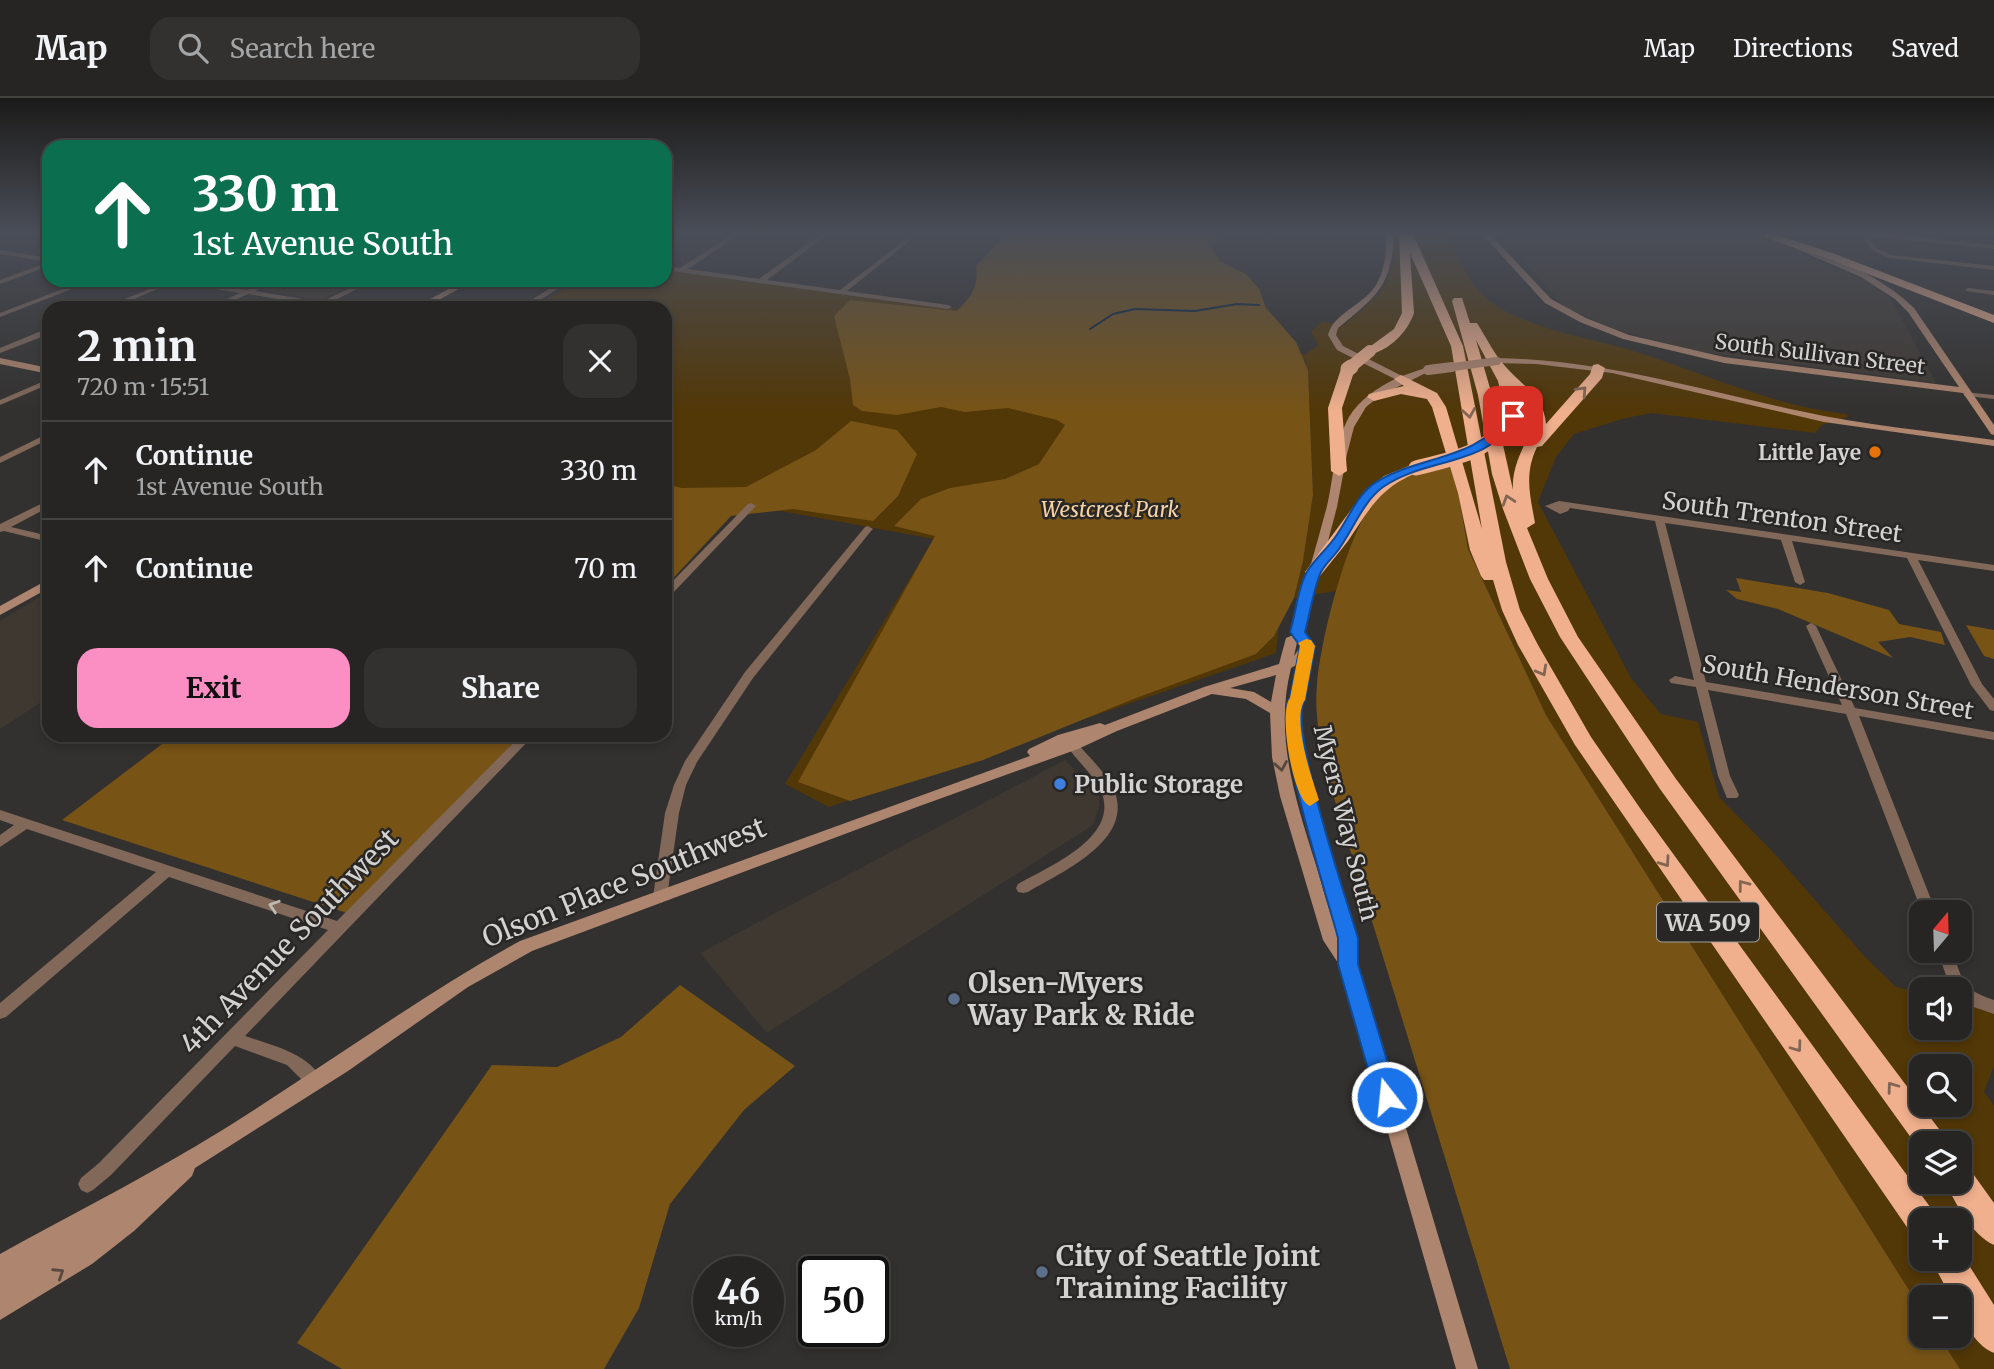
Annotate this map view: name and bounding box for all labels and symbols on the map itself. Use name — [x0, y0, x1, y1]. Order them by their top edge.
street label: South Sullivan Street — [1713, 328, 1927, 380]
pin — [1483, 386, 1543, 446]
one-way arrow — [1574, 387, 1587, 400]
one-way arrow — [1461, 407, 1476, 419]
place label: Little Jaye — [1758, 439, 1861, 466]
marker: Little Jaye — [1867, 444, 1883, 460]
street label: South Trenton Street — [1660, 485, 1905, 549]
one-way arrow — [1502, 494, 1516, 506]
park label: Westcrest Park — [1041, 496, 1179, 523]
street label: South Henderson Street — [1700, 648, 1977, 726]
one-way arrow — [1534, 663, 1547, 676]
street label: Myers Way South — [1307, 722, 1385, 924]
one-way arrow — [1273, 760, 1288, 772]
place label: Public Storage — [1074, 769, 1243, 800]
marker: Public Storage — [1052, 776, 1068, 792]
street label: Olson Place Southwest — [477, 809, 771, 955]
street label: 4th Avenue Southwest — [172, 821, 406, 1061]
one-way arrow — [1657, 854, 1670, 867]
one-way arrow — [1738, 880, 1751, 893]
one-way arrow — [269, 900, 281, 914]
north arrow — [1909, 900, 1972, 962]
road number: WA 509 — [1657, 902, 1759, 942]
place label: Olsen-Myers Way Park & Ride — [967, 965, 1195, 1033]
marker: Olsen-Myers Way Park & Ride — [946, 991, 962, 1007]
one-way arrow — [1789, 1039, 1801, 1052]
position arrow — [1350, 1060, 1424, 1134]
one-way arrow — [1888, 1082, 1901, 1095]
place label: City of Seattle Joint Training Facility — [1056, 1238, 1320, 1306]
speed limit sign: 50 — [798, 1256, 889, 1347]
marker: City of Seattle Joint Training Facility — [1034, 1264, 1050, 1280]
one-way arrow — [51, 1268, 64, 1281]

